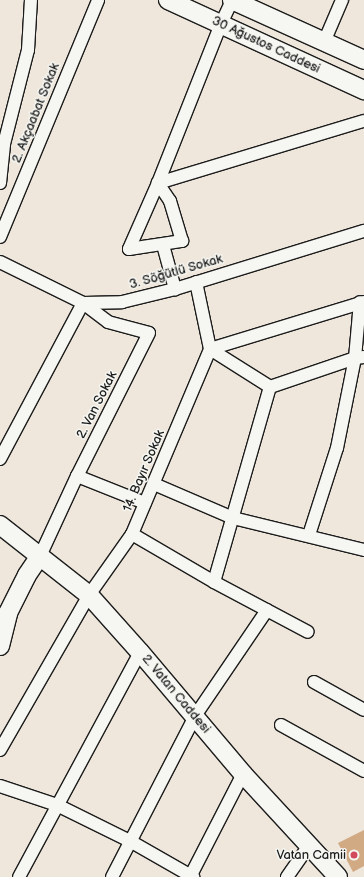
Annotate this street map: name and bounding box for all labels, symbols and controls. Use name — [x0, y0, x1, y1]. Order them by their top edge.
street label: 30 Ağustos Caddesi — [209, 13, 323, 77]
street label: 2. Akçaabat Sokak — [9, 61, 63, 165]
street label: 3. Söğütlü Sokak — [127, 251, 225, 293]
street label: 2. Van Sokak — [73, 368, 121, 442]
street label: 14. Bayır Sokak — [120, 428, 168, 514]
street label: 2. Vatan Caddesi — [138, 651, 214, 737]
place label: Vatan Camii — [276, 847, 346, 863]
marker: Vatan Camii — [349, 850, 359, 860]

